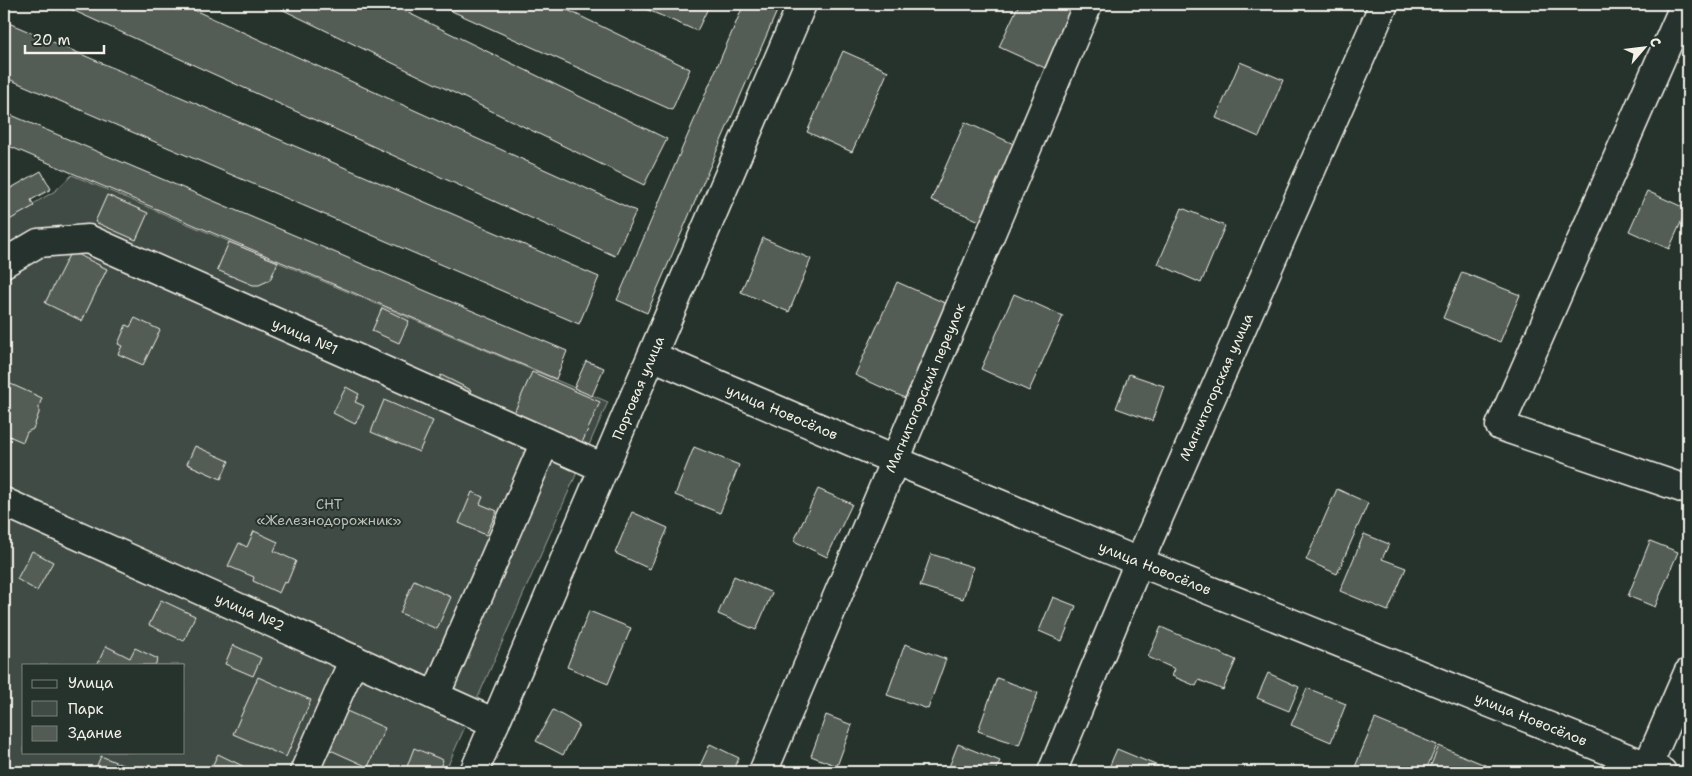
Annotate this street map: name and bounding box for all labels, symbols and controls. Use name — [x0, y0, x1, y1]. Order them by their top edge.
scale bar — [25, 22, 104, 54]
north arrow — [1620, 22, 1670, 72]
text: 20 m — [32, 30, 71, 50]
text: С — [1646, 34, 1665, 50]
street label: Магнитогорский переулок — [881, 300, 969, 475]
street label: Магнитогорская улица — [1175, 310, 1257, 464]
street label: улица №1 — [269, 314, 341, 358]
street label: Портовая улица — [608, 333, 668, 443]
street label: улица Новосёлов — [723, 380, 841, 444]
park label: СНТ «Железнодорожник» — [257, 495, 402, 529]
street label: улица Новосёлов — [1096, 537, 1214, 599]
street label: улица №2 — [213, 589, 287, 635]
legend — [22, 664, 185, 754]
text: Улица — [68, 673, 114, 693]
street label: улица Новосёлов — [1472, 688, 1590, 750]
text: Парк — [68, 699, 104, 719]
text: Здание — [68, 723, 122, 743]

